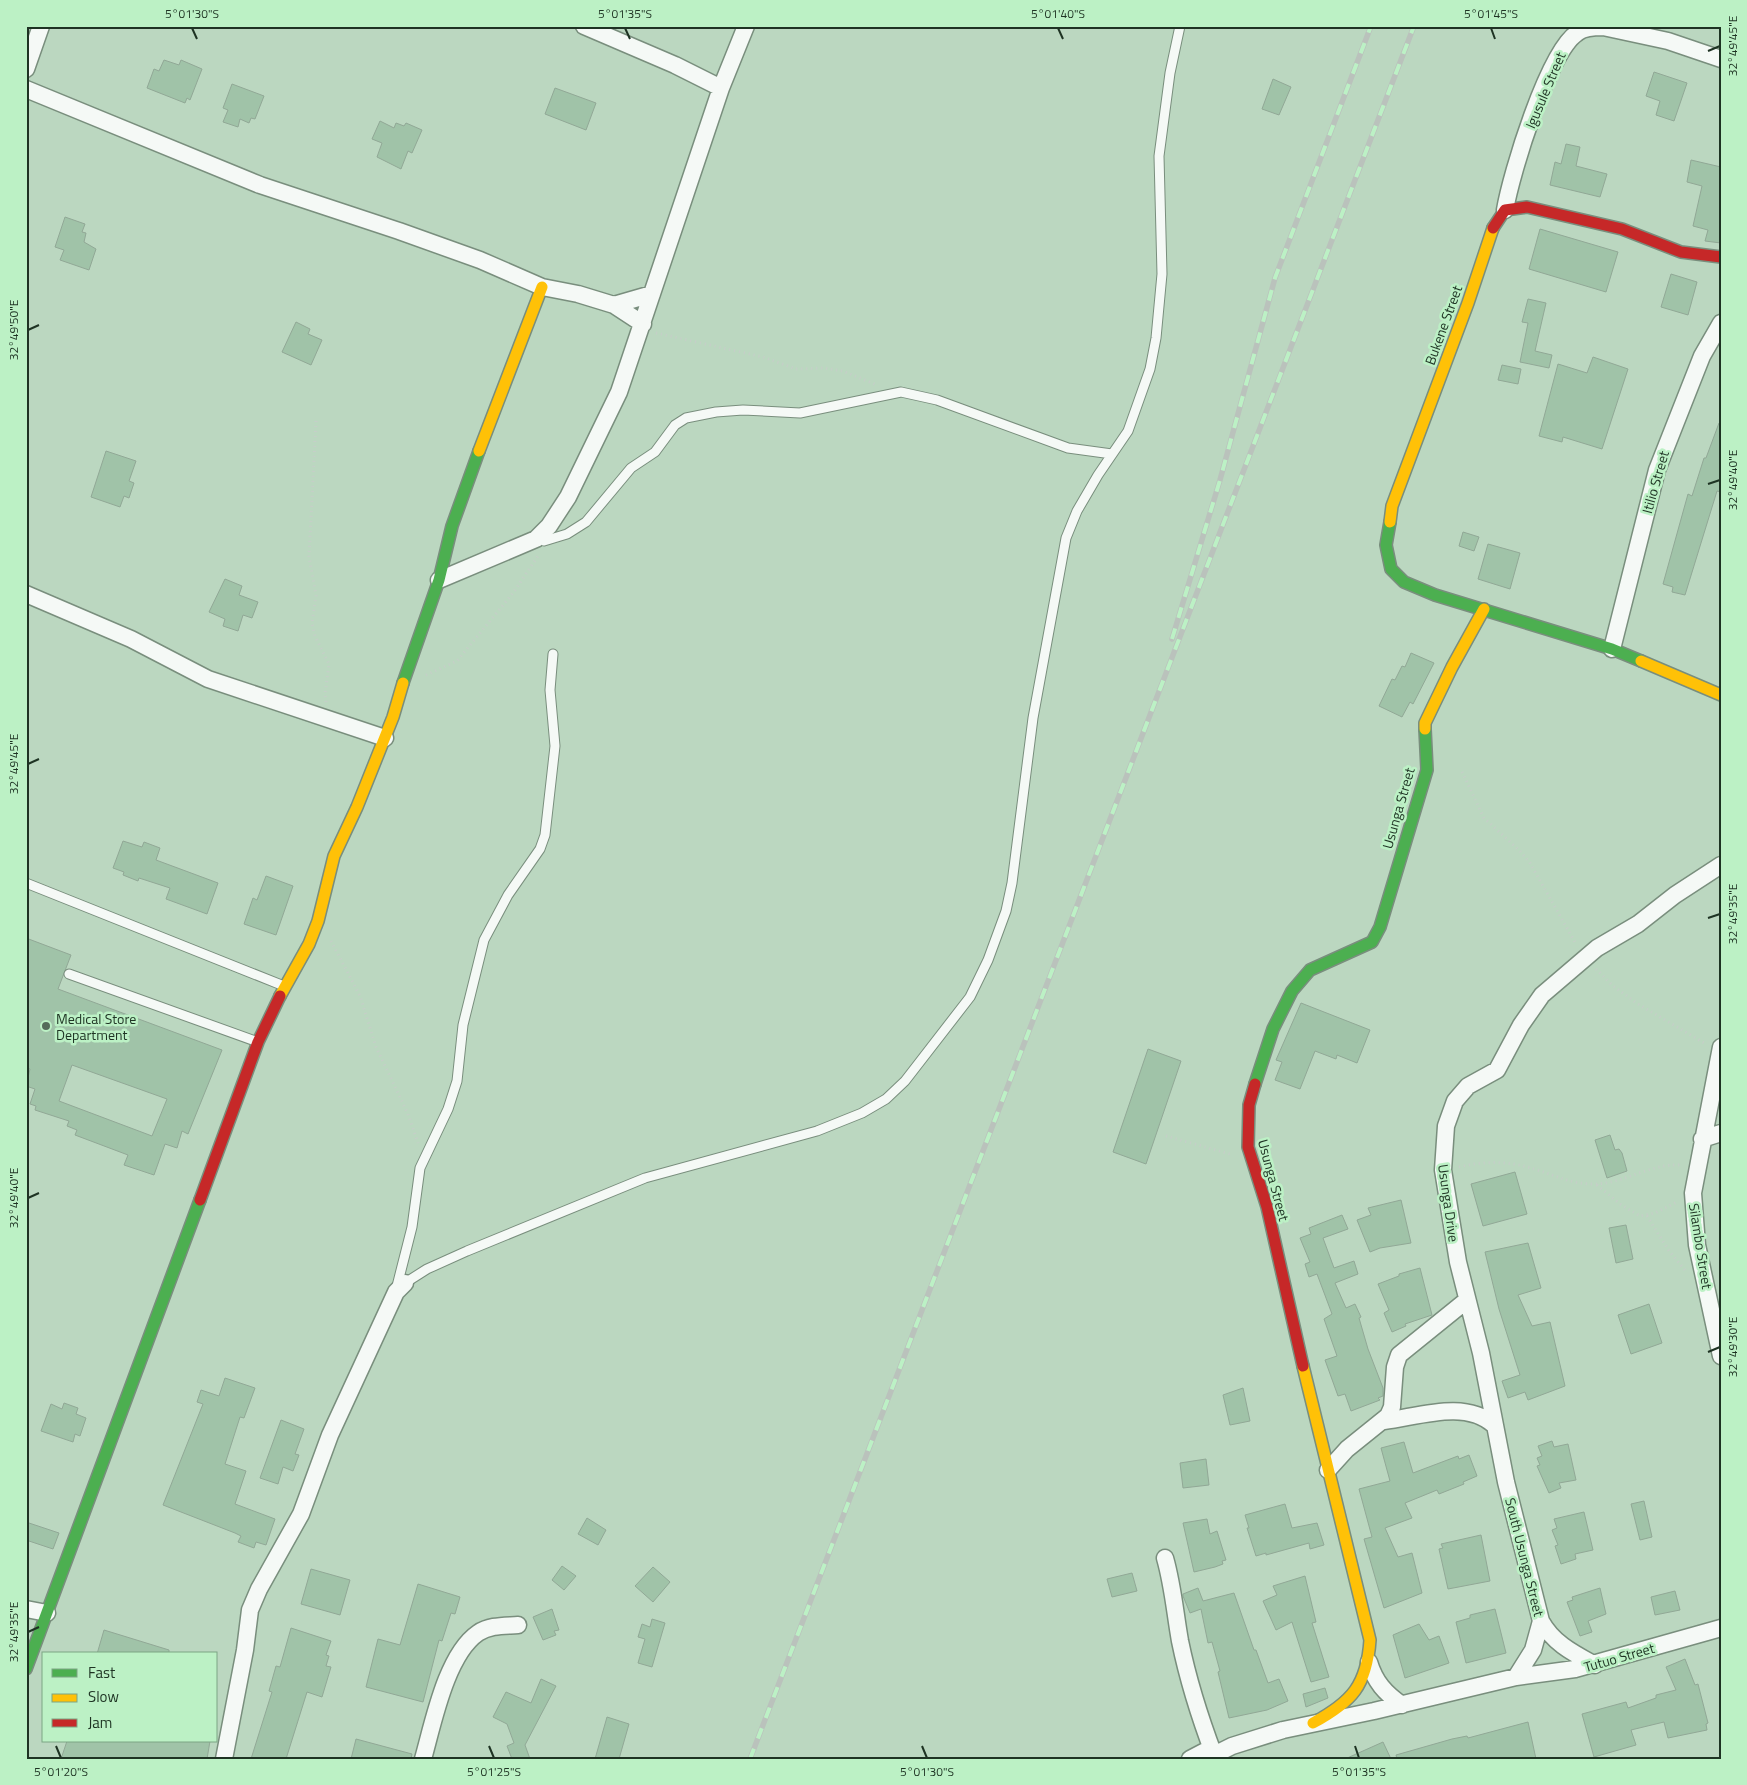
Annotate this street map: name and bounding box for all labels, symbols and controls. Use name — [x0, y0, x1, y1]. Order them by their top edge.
text: 5°01'30"S — [165, 4, 219, 23]
text: 5°01'35"S — [598, 4, 652, 23]
text: 5°01'40"S — [1031, 4, 1085, 23]
text: 5°01'45"S — [1464, 4, 1518, 23]
text: 32°49'45"E — [1723, 15, 1742, 76]
street label: Igusule Street — [1519, 48, 1571, 132]
street label: Bukene Street — [1419, 282, 1467, 368]
text: 32°49'50"E — [4, 299, 23, 360]
street label: Itilio Street — [1636, 448, 1674, 516]
text: 32°49'40"E — [1723, 449, 1742, 510]
text: 32°49'45"E — [4, 733, 23, 794]
street label: Usunga Street — [1376, 765, 1420, 851]
text: 32°49'35"E — [1723, 883, 1742, 944]
place label: Medical Store Department — [56, 1008, 136, 1045]
marker: Medical Store Department — [40, 1020, 52, 1032]
street label: Usunga Street — [1253, 1137, 1295, 1223]
street label: Usunga Drive — [1433, 1163, 1465, 1243]
text: 32°49'40"E — [4, 1167, 23, 1228]
street label: Silambo Street — [1684, 1202, 1718, 1290]
text: 32°49'30"E — [1723, 1316, 1742, 1377]
street label: South Usunga Street — [1500, 1495, 1550, 1619]
text: 32°49'35"E — [4, 1601, 23, 1662]
street label: Tutuo Street — [1581, 1637, 1657, 1677]
legend — [42, 1652, 218, 1742]
text: Fast — [88, 1661, 116, 1684]
text: Slow — [88, 1685, 119, 1708]
text: Jam — [88, 1711, 112, 1734]
text: 5°01'20"S — [34, 1762, 88, 1781]
text: 5°01'25"S — [467, 1762, 521, 1781]
text: 5°01'30"S — [900, 1762, 954, 1781]
text: 5°01'35"S — [1332, 1762, 1386, 1781]

